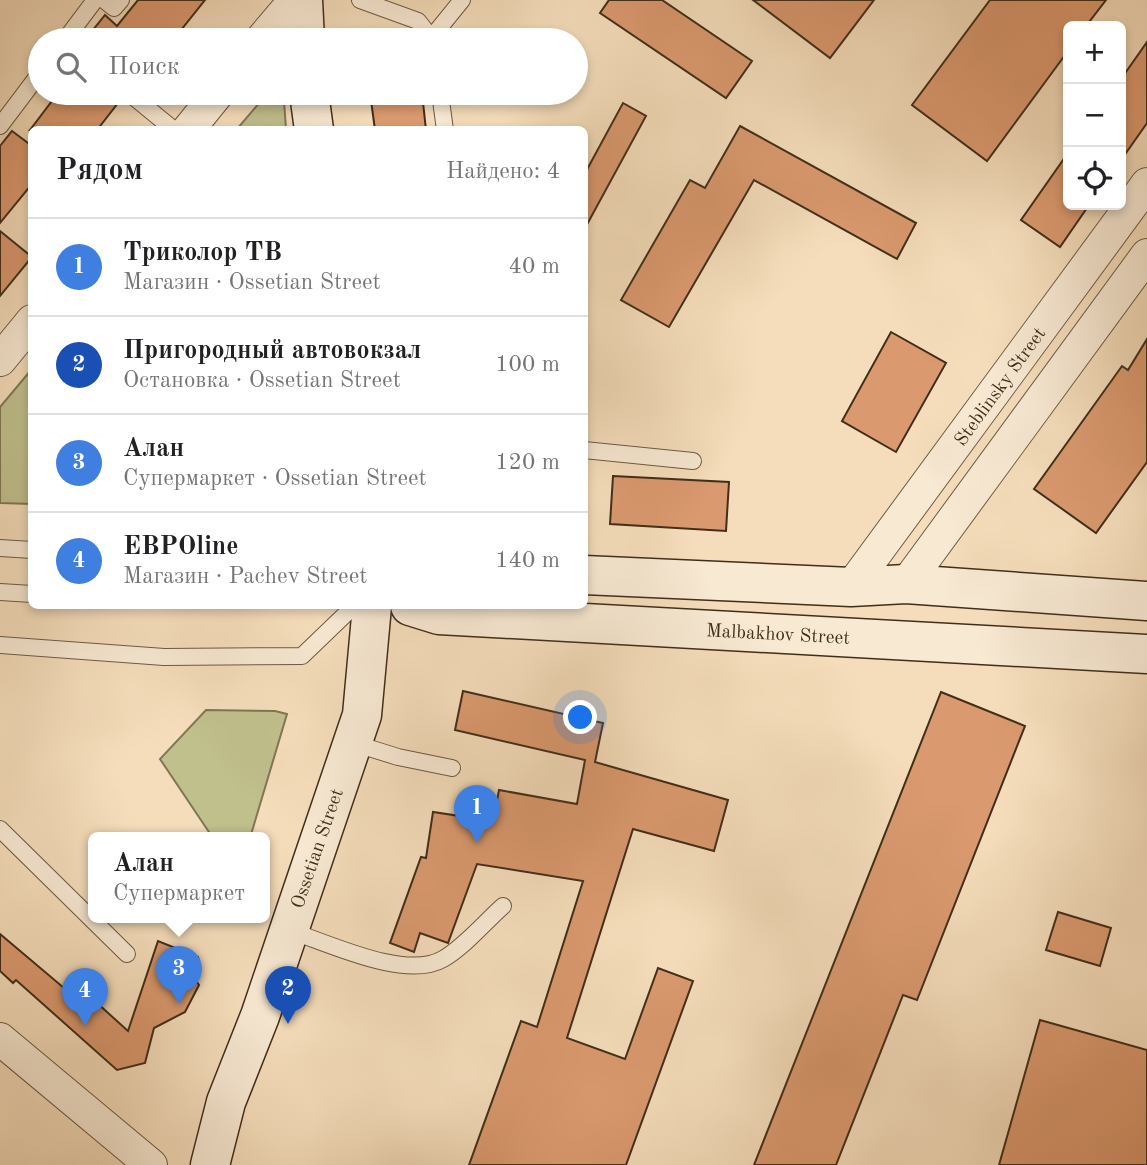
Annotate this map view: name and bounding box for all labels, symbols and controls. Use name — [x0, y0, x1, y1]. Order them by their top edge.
map controls — [1063, 21, 1126, 210]
button: + — [1063, 21, 1126, 84]
search box — [28, 28, 588, 105]
icon: search — [52, 48, 90, 86]
text: Поиск — [108, 54, 180, 80]
button: − — [1063, 84, 1126, 147]
button: locate — [1063, 147, 1126, 210]
text: Рядом — [56, 156, 143, 186]
text: Найдено: 4 — [446, 160, 560, 183]
text: Триколор ТВ — [123, 240, 282, 266]
text: 1 — [72, 255, 86, 278]
text: 40 m — [509, 255, 560, 278]
text: Магазин · Ossetian Street — [123, 271, 381, 294]
street label: Steblinsky Street — [952, 325, 1050, 450]
text: Пригородный автовокзал — [123, 338, 421, 364]
text: 2 — [72, 353, 86, 376]
text: 100 m — [495, 353, 560, 376]
text: Остановка · Ossetian Street — [123, 369, 401, 392]
text: Алан — [123, 436, 184, 462]
text: 3 — [72, 451, 86, 474]
text: 120 m — [495, 451, 560, 474]
text: Супермаркет · Ossetian Street — [123, 467, 427, 490]
text: ЕВРОline — [123, 534, 239, 560]
text: 4 — [72, 549, 86, 572]
text: 140 m — [495, 549, 560, 572]
text: Магазин · Pachev Street — [123, 565, 367, 588]
street label: Malbakhov Street — [705, 622, 850, 649]
your location — [563, 700, 597, 734]
pin: 1 — [454, 785, 500, 843]
street label: Ossetian Street — [289, 786, 348, 911]
popup — [88, 832, 270, 923]
text: Алан — [113, 851, 174, 877]
text: Супермаркет — [113, 882, 245, 905]
pin: 3 — [156, 946, 202, 1004]
pin: 2 — [265, 966, 311, 1024]
pin: 4 — [62, 968, 108, 1026]

